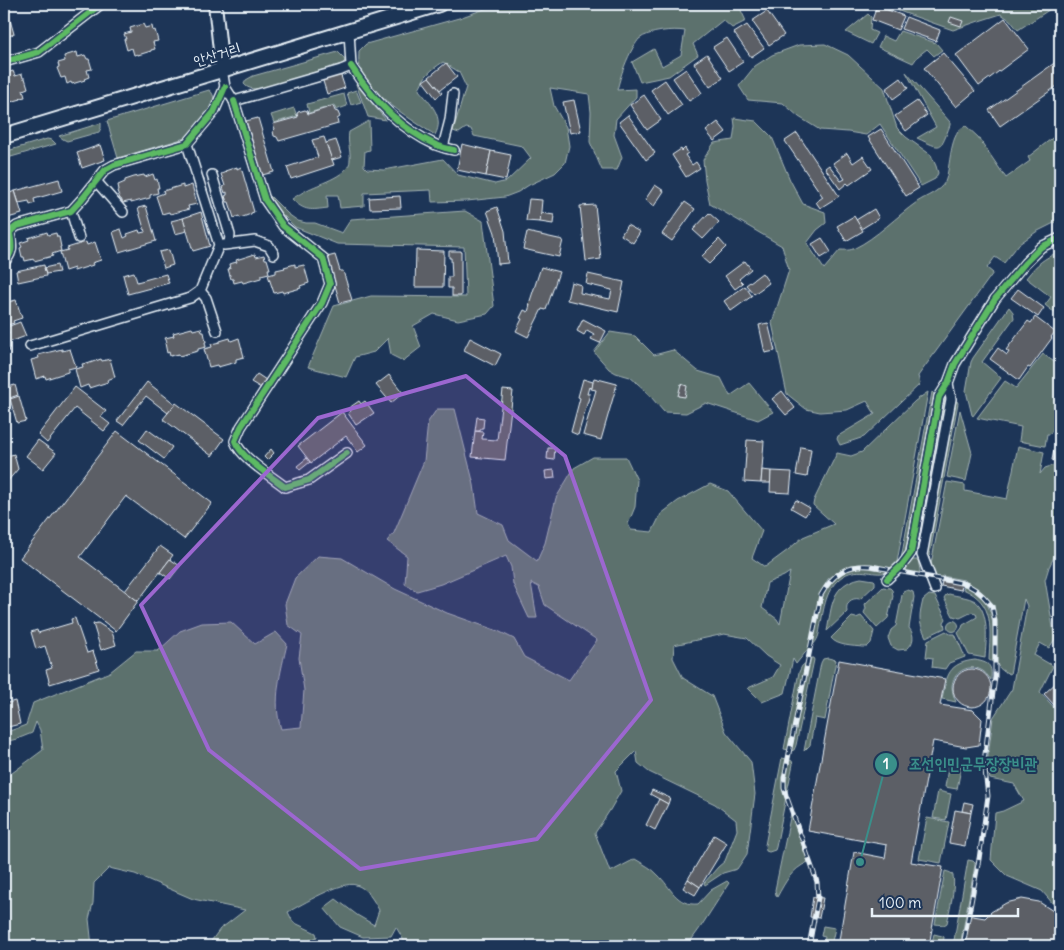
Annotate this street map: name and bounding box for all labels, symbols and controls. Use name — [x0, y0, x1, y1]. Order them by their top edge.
street label: 안산거리 — [191, 38, 243, 70]
callout: 조선인민군무장장비관 — [874, 748, 1047, 779]
text: 조선인민군무장장비관 — [909, 753, 1038, 773]
text: 1 — [883, 754, 889, 773]
scale bar — [872, 885, 1018, 917]
text: 100 m — [879, 893, 921, 912]

